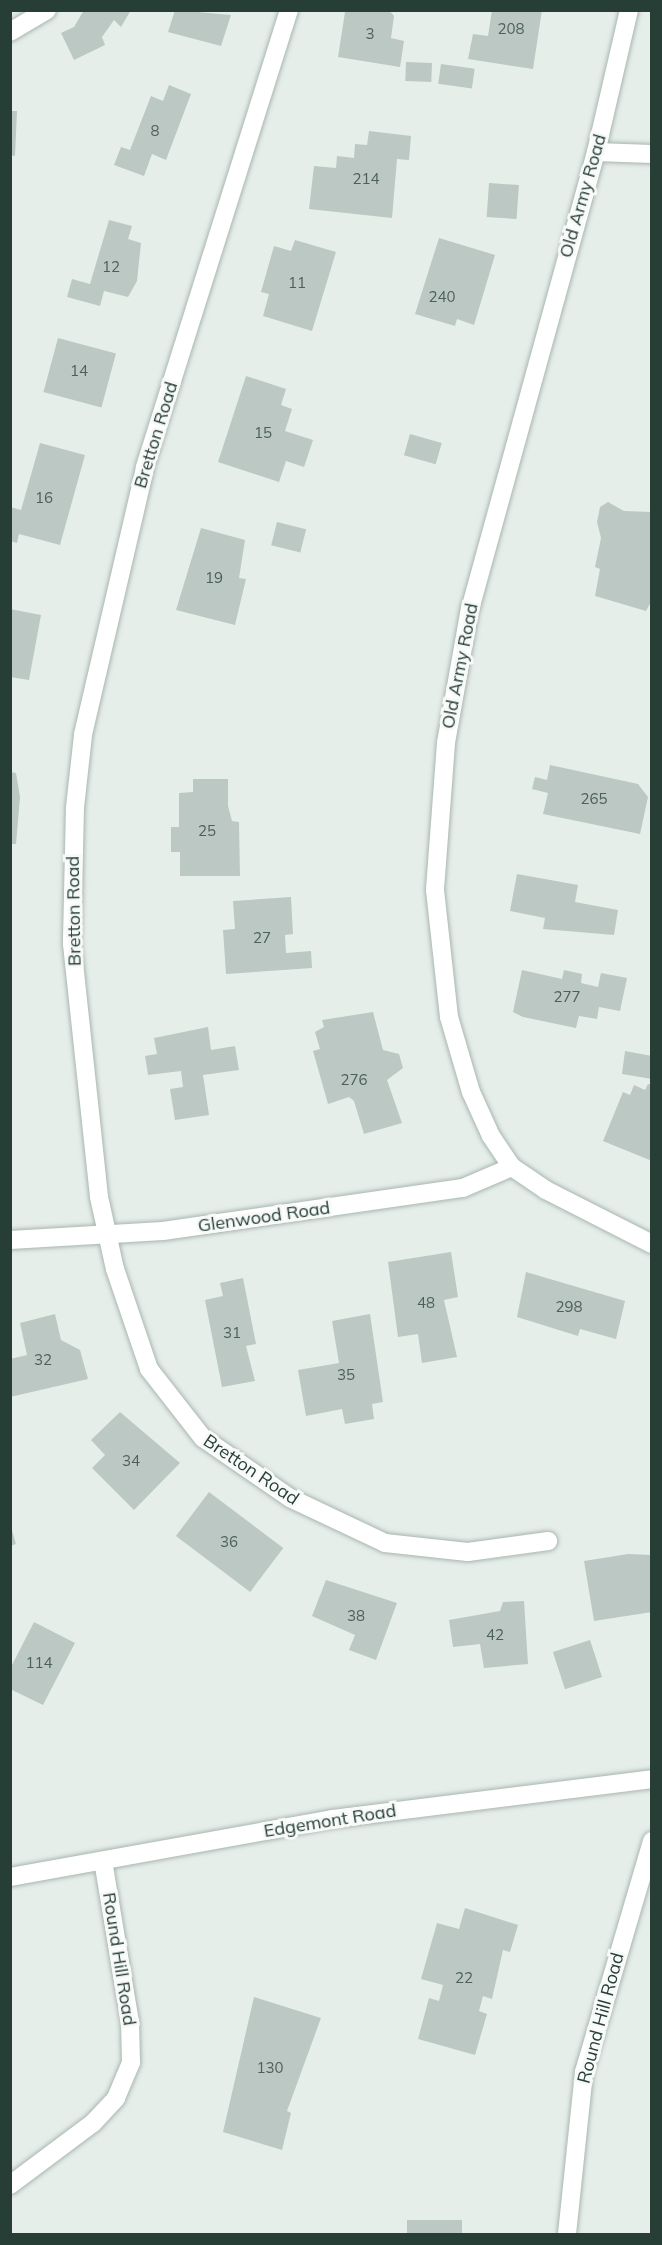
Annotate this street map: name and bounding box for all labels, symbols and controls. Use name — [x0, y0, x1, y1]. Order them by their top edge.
house number: 208 — [498, 20, 524, 38]
house number: 3 — [366, 25, 374, 43]
house number: 8 — [151, 122, 159, 140]
street label: Old Army Road — [555, 132, 611, 260]
house number: 214 — [353, 170, 379, 188]
house number: 12 — [102, 258, 120, 276]
house number: 11 — [288, 274, 306, 292]
house number: 240 — [429, 288, 455, 306]
house number: 14 — [70, 362, 88, 380]
street label: Bretton Road — [130, 379, 182, 491]
house number: 15 — [254, 424, 272, 442]
house number: 16 — [35, 489, 53, 507]
house number: 19 — [205, 569, 223, 587]
street label: Old Army Road — [437, 601, 483, 731]
house number: 265 — [581, 790, 607, 808]
house number: 25 — [198, 822, 216, 840]
street label: Bretton Road — [62, 856, 86, 966]
house number: 27 — [253, 929, 271, 947]
house number: 277 — [554, 988, 580, 1006]
house number: 276 — [341, 1071, 367, 1089]
street label: Glenwood Road — [196, 1197, 332, 1237]
house number: 48 — [417, 1294, 435, 1312]
house number: 298 — [556, 1298, 582, 1316]
house number: 31 — [223, 1324, 241, 1342]
house number: 32 — [34, 1351, 52, 1369]
house number: 35 — [337, 1366, 355, 1384]
street label: Bretton Road — [199, 1430, 303, 1510]
house number: 34 — [122, 1452, 140, 1470]
house number: 36 — [220, 1533, 238, 1551]
house number: 38 — [347, 1607, 365, 1625]
house number: 42 — [486, 1626, 504, 1644]
house number: 114 — [26, 1654, 52, 1672]
street label: Edgemont Road — [262, 1800, 398, 1842]
street label: Round Hill Road — [98, 1891, 140, 2027]
street label: Round Hill Road — [573, 1950, 629, 2086]
house number: 22 — [455, 1969, 473, 1987]
house number: 130 — [257, 2059, 283, 2077]

